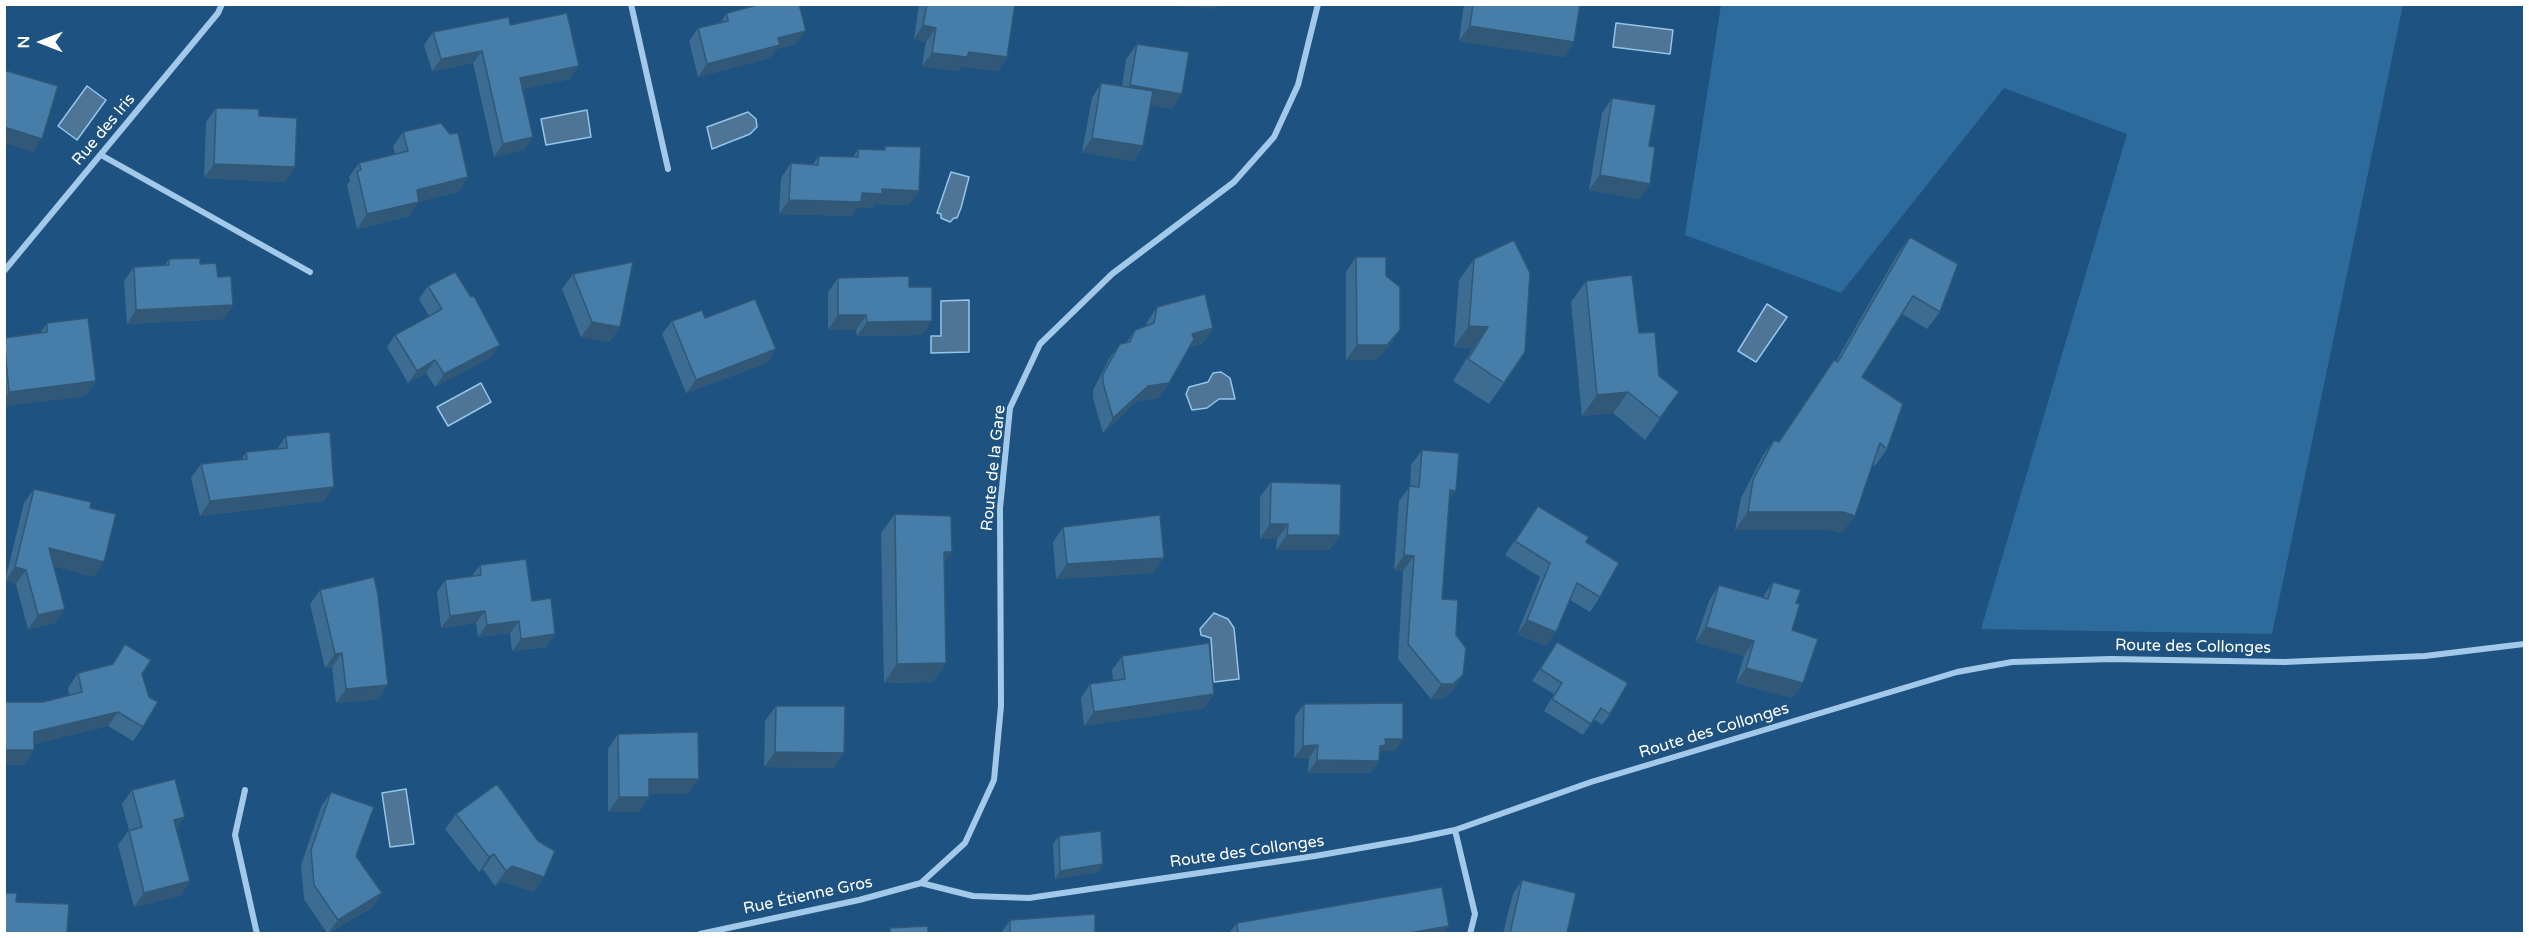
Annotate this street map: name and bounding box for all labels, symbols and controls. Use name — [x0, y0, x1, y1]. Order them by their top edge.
north arrow — [12, 12, 72, 72]
text: N — [14, 36, 34, 48]
street label: Rue des Iris — [69, 90, 139, 170]
street label: Route de la Gare — [978, 404, 1010, 532]
street label: Route des Collonges — [2115, 636, 2271, 658]
street label: Route des Collonges — [1637, 699, 1791, 763]
street label: Route des Collonges — [1168, 832, 1326, 872]
street label: Rue Étienne Gros — [742, 873, 874, 919]

